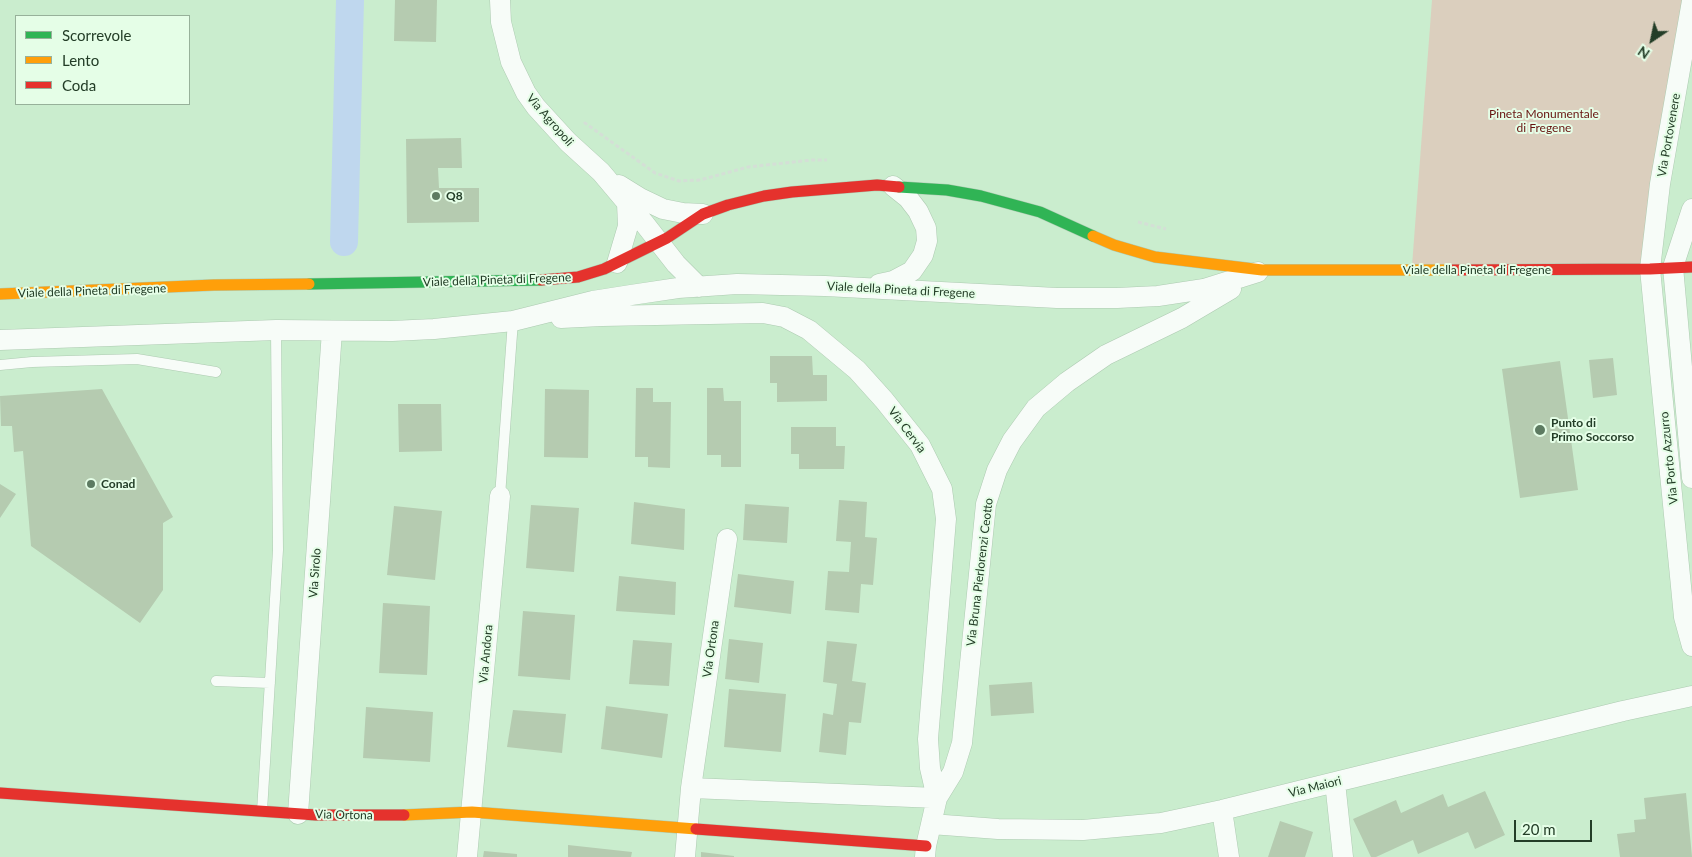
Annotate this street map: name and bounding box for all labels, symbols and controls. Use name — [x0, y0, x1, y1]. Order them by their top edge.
legend — [15, 15, 190, 105]
north arrow — [1627, 15, 1677, 65]
text: Scorrevole — [62, 26, 132, 44]
text: N — [1634, 43, 1653, 63]
text: Lento — [62, 51, 99, 69]
text: Coda — [62, 76, 96, 94]
street label: Via Agropoli — [523, 91, 577, 149]
street label: Via Portovenere — [1655, 92, 1683, 178]
park label: Pineta Monumentale di Fregene — [1489, 107, 1599, 135]
place label: Q8 — [446, 189, 463, 203]
marker: Q8 — [430, 190, 442, 202]
street label: Viale della Pineta di Fregene — [1403, 263, 1551, 277]
street label: Viale della Pineta di Fregene — [423, 270, 571, 290]
street label: Viale della Pineta di Fregene — [827, 279, 975, 301]
street label: Viale della Pineta di Fregene — [18, 281, 166, 301]
street label: Via Cervia — [885, 404, 929, 456]
street label: Via Porto Azzurro — [1657, 411, 1681, 505]
place label: Punto di Primo Soccorso — [1551, 416, 1634, 444]
marker: Punto di Primo Soccorso — [1533, 423, 1547, 437]
place label: Conad — [101, 477, 135, 491]
marker: Conad — [85, 478, 97, 490]
street label: Via Bruna Pierlorenzi Ceotto — [964, 497, 996, 647]
street label: Via Sirolo — [306, 548, 324, 598]
street label: Via Ortona — [700, 619, 722, 679]
street label: Via Andora — [476, 624, 496, 684]
street label: Via Maiori — [1287, 773, 1343, 801]
street label: Via Ortona — [315, 807, 373, 823]
scale bar — [1517, 810, 1594, 842]
text: 20 m — [1522, 820, 1556, 838]

